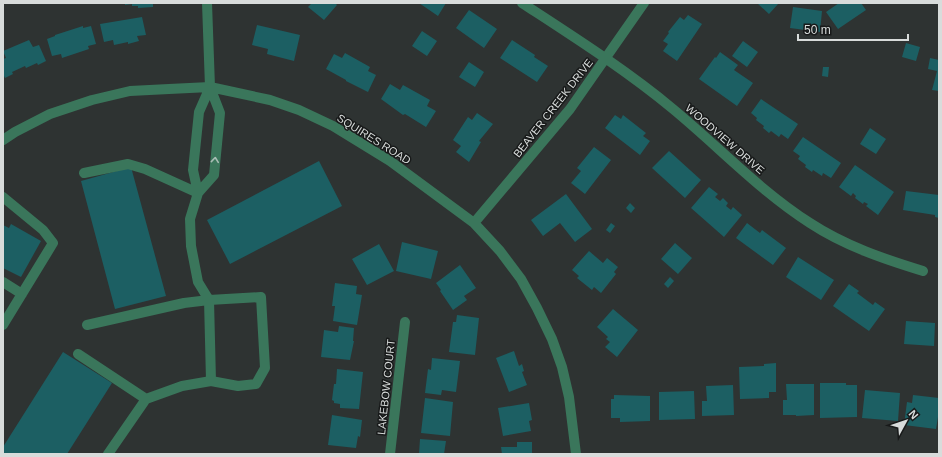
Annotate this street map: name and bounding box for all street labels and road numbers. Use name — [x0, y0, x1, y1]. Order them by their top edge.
street label: BEAVER CREEK DRIVE — [511, 56, 595, 160]
street label: WOODVIEW DRIVE — [683, 102, 767, 176]
street label: SQUIRES ROAD — [335, 112, 413, 166]
street label: LAKEBOW COURT — [375, 338, 397, 436]

